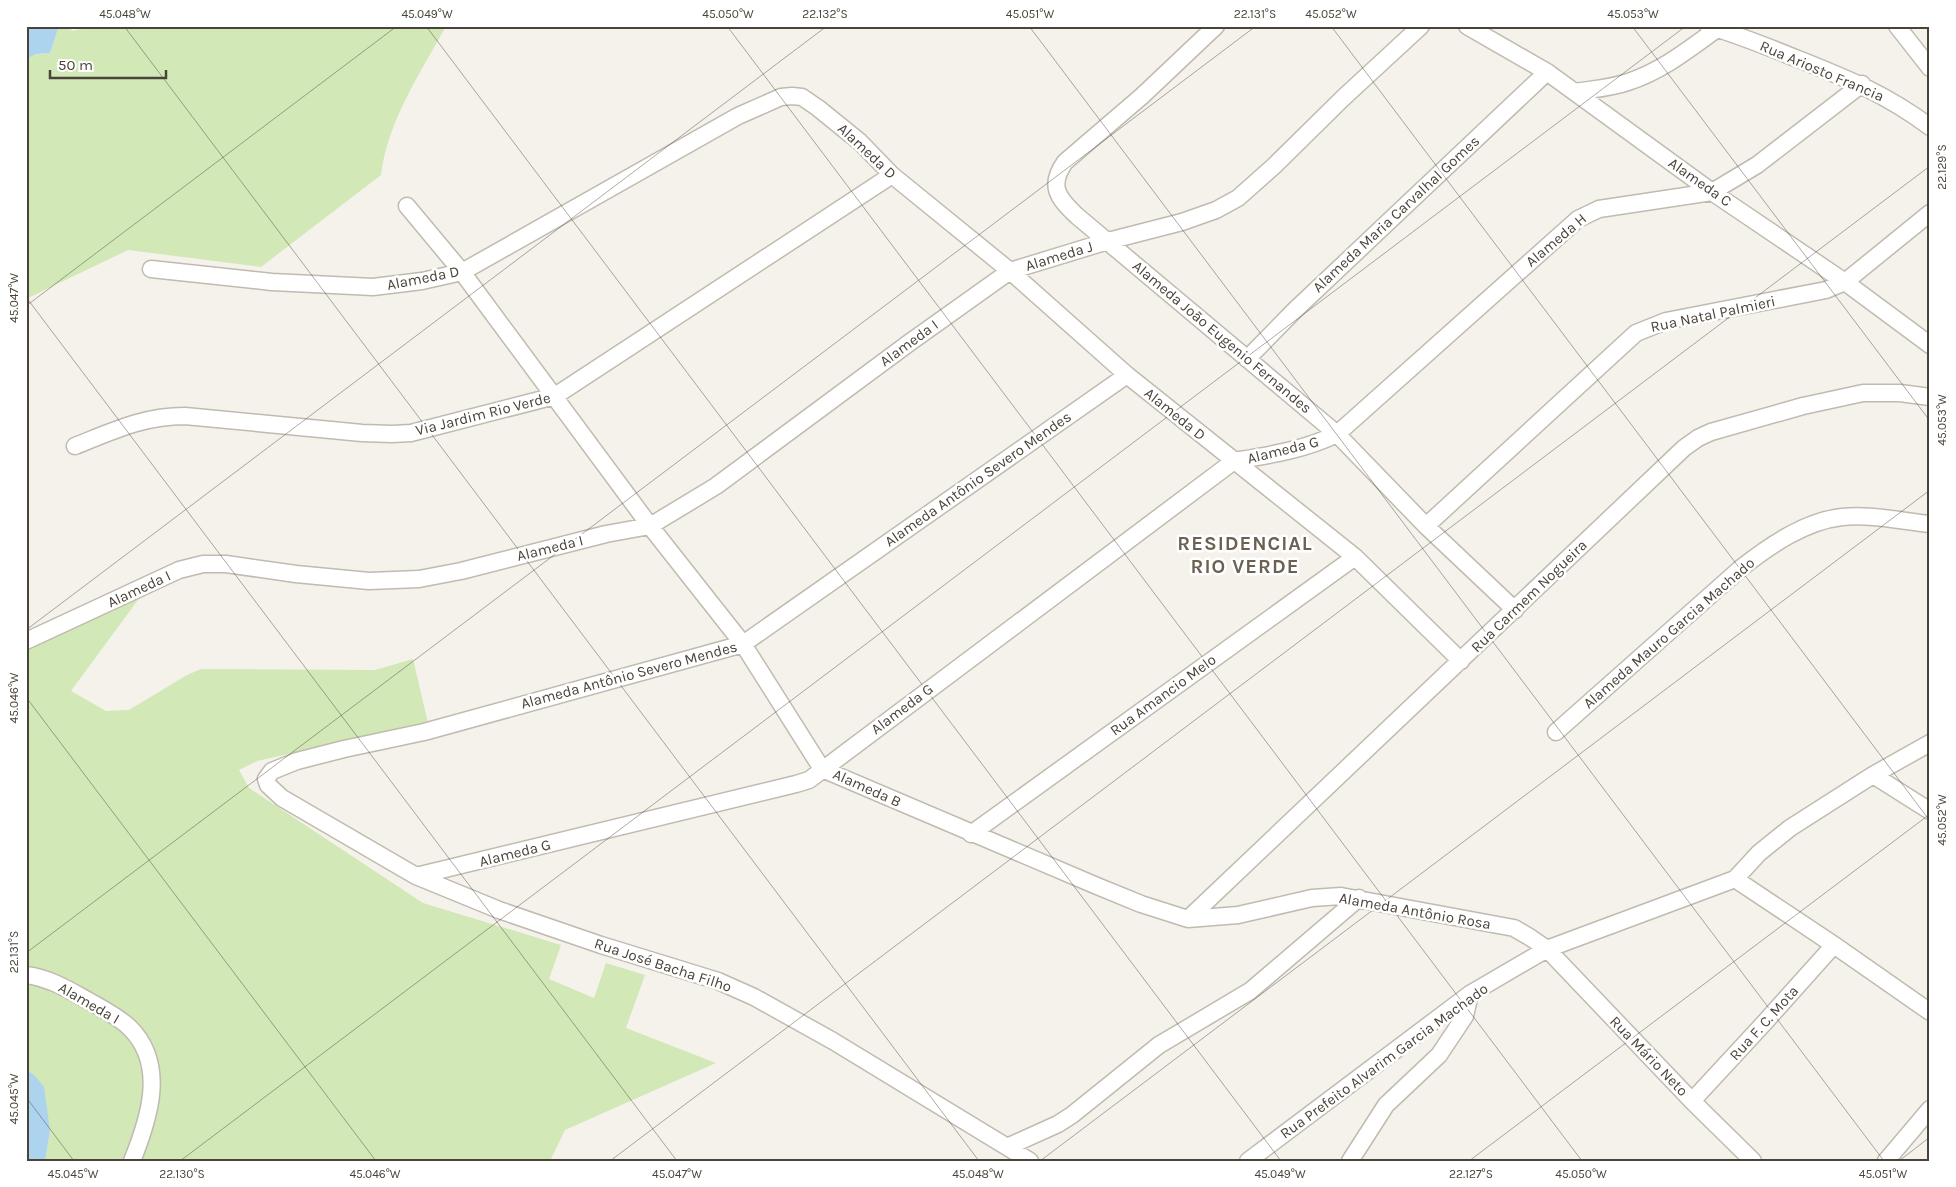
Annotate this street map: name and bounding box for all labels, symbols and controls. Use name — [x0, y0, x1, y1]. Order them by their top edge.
text: 45.048°W — [99, 7, 151, 21]
text: 45.049°W — [401, 7, 453, 21]
text: 45.050°W — [702, 7, 754, 21]
text: 22.132°S — [802, 7, 848, 21]
text: 45.051°W — [1006, 7, 1054, 21]
text: 22.131°S — [1234, 7, 1276, 21]
text: 45.052°W — [1305, 7, 1357, 21]
text: 45.053°W — [1607, 7, 1659, 21]
street label: Rua Ariosto Francia — [1757, 37, 1887, 105]
scale bar — [50, 48, 166, 80]
text: 50 m — [58, 56, 93, 74]
street label: Alameda D — [834, 119, 900, 183]
street label: Alameda Maria Carvalhal Gomes — [1309, 132, 1483, 296]
text: 22.129°S — [1935, 144, 1949, 190]
street label: Alameda C — [1665, 154, 1735, 210]
street label: Alameda H — [1522, 209, 1590, 271]
street label: Alameda J — [1023, 237, 1095, 275]
street label: Alameda João Eugenio Fernandes — [1129, 257, 1315, 417]
street label: Alameda D — [385, 262, 461, 294]
text: 45.047°W — [7, 273, 21, 323]
street label: Rua Natal Palmieri — [1649, 292, 1777, 336]
street label: Alameda I — [876, 316, 942, 370]
street label: Alameda D — [1141, 384, 1209, 444]
street label: Via Jardim Rio Verde — [414, 389, 552, 439]
text: 45.053°W — [1935, 394, 1949, 446]
street label: Alameda Antônio Severo Mendes — [881, 408, 1075, 550]
street label: Alameda G — [1245, 432, 1321, 468]
street label: Alameda I — [515, 531, 585, 565]
district label: RESIDENCIAL RIO VERDE — [1177, 532, 1313, 578]
street label: Rua Carmem Nogueira — [1467, 536, 1591, 656]
street label: Alameda Mauro Garcia Machado — [1580, 554, 1758, 712]
street label: Alameda I — [105, 567, 173, 611]
street label: Alameda Antônio Severo Mendes — [519, 637, 739, 713]
street label: Rua Amancio Melo — [1106, 650, 1220, 740]
text: 45.046°W — [7, 672, 21, 724]
street label: Alameda G — [867, 680, 937, 738]
street label: Alameda B — [830, 765, 904, 811]
text: 45.052°W — [1935, 794, 1949, 846]
street label: Alameda G — [477, 835, 553, 871]
street label: Alameda Antônio Rosa — [1338, 889, 1492, 933]
text: 22.131°S — [7, 931, 21, 973]
street label: Rua José Bacha Filho — [592, 934, 734, 996]
street label: Alameda I — [55, 978, 123, 1028]
street label: Rua Prefeito Alvarim Garcia Machado — [1276, 979, 1492, 1143]
street label: Rua F. C. Mota — [1726, 982, 1802, 1064]
street label: Rua Mário Neto — [1606, 1012, 1692, 1100]
text: 45.045°W — [7, 1073, 21, 1125]
text: 45.045°W — [47, 1167, 99, 1181]
text: 22.130°S — [159, 1167, 205, 1181]
text: 45.046°W — [349, 1167, 401, 1181]
text: 45.047°W — [652, 1167, 702, 1181]
text: 45.048°W — [952, 1167, 1004, 1181]
text: 45.049°W — [1254, 1167, 1306, 1181]
text: 22.127°S — [1449, 1167, 1493, 1181]
text: 45.050°W — [1555, 1167, 1607, 1181]
text: 45.051°W — [1859, 1167, 1907, 1181]

